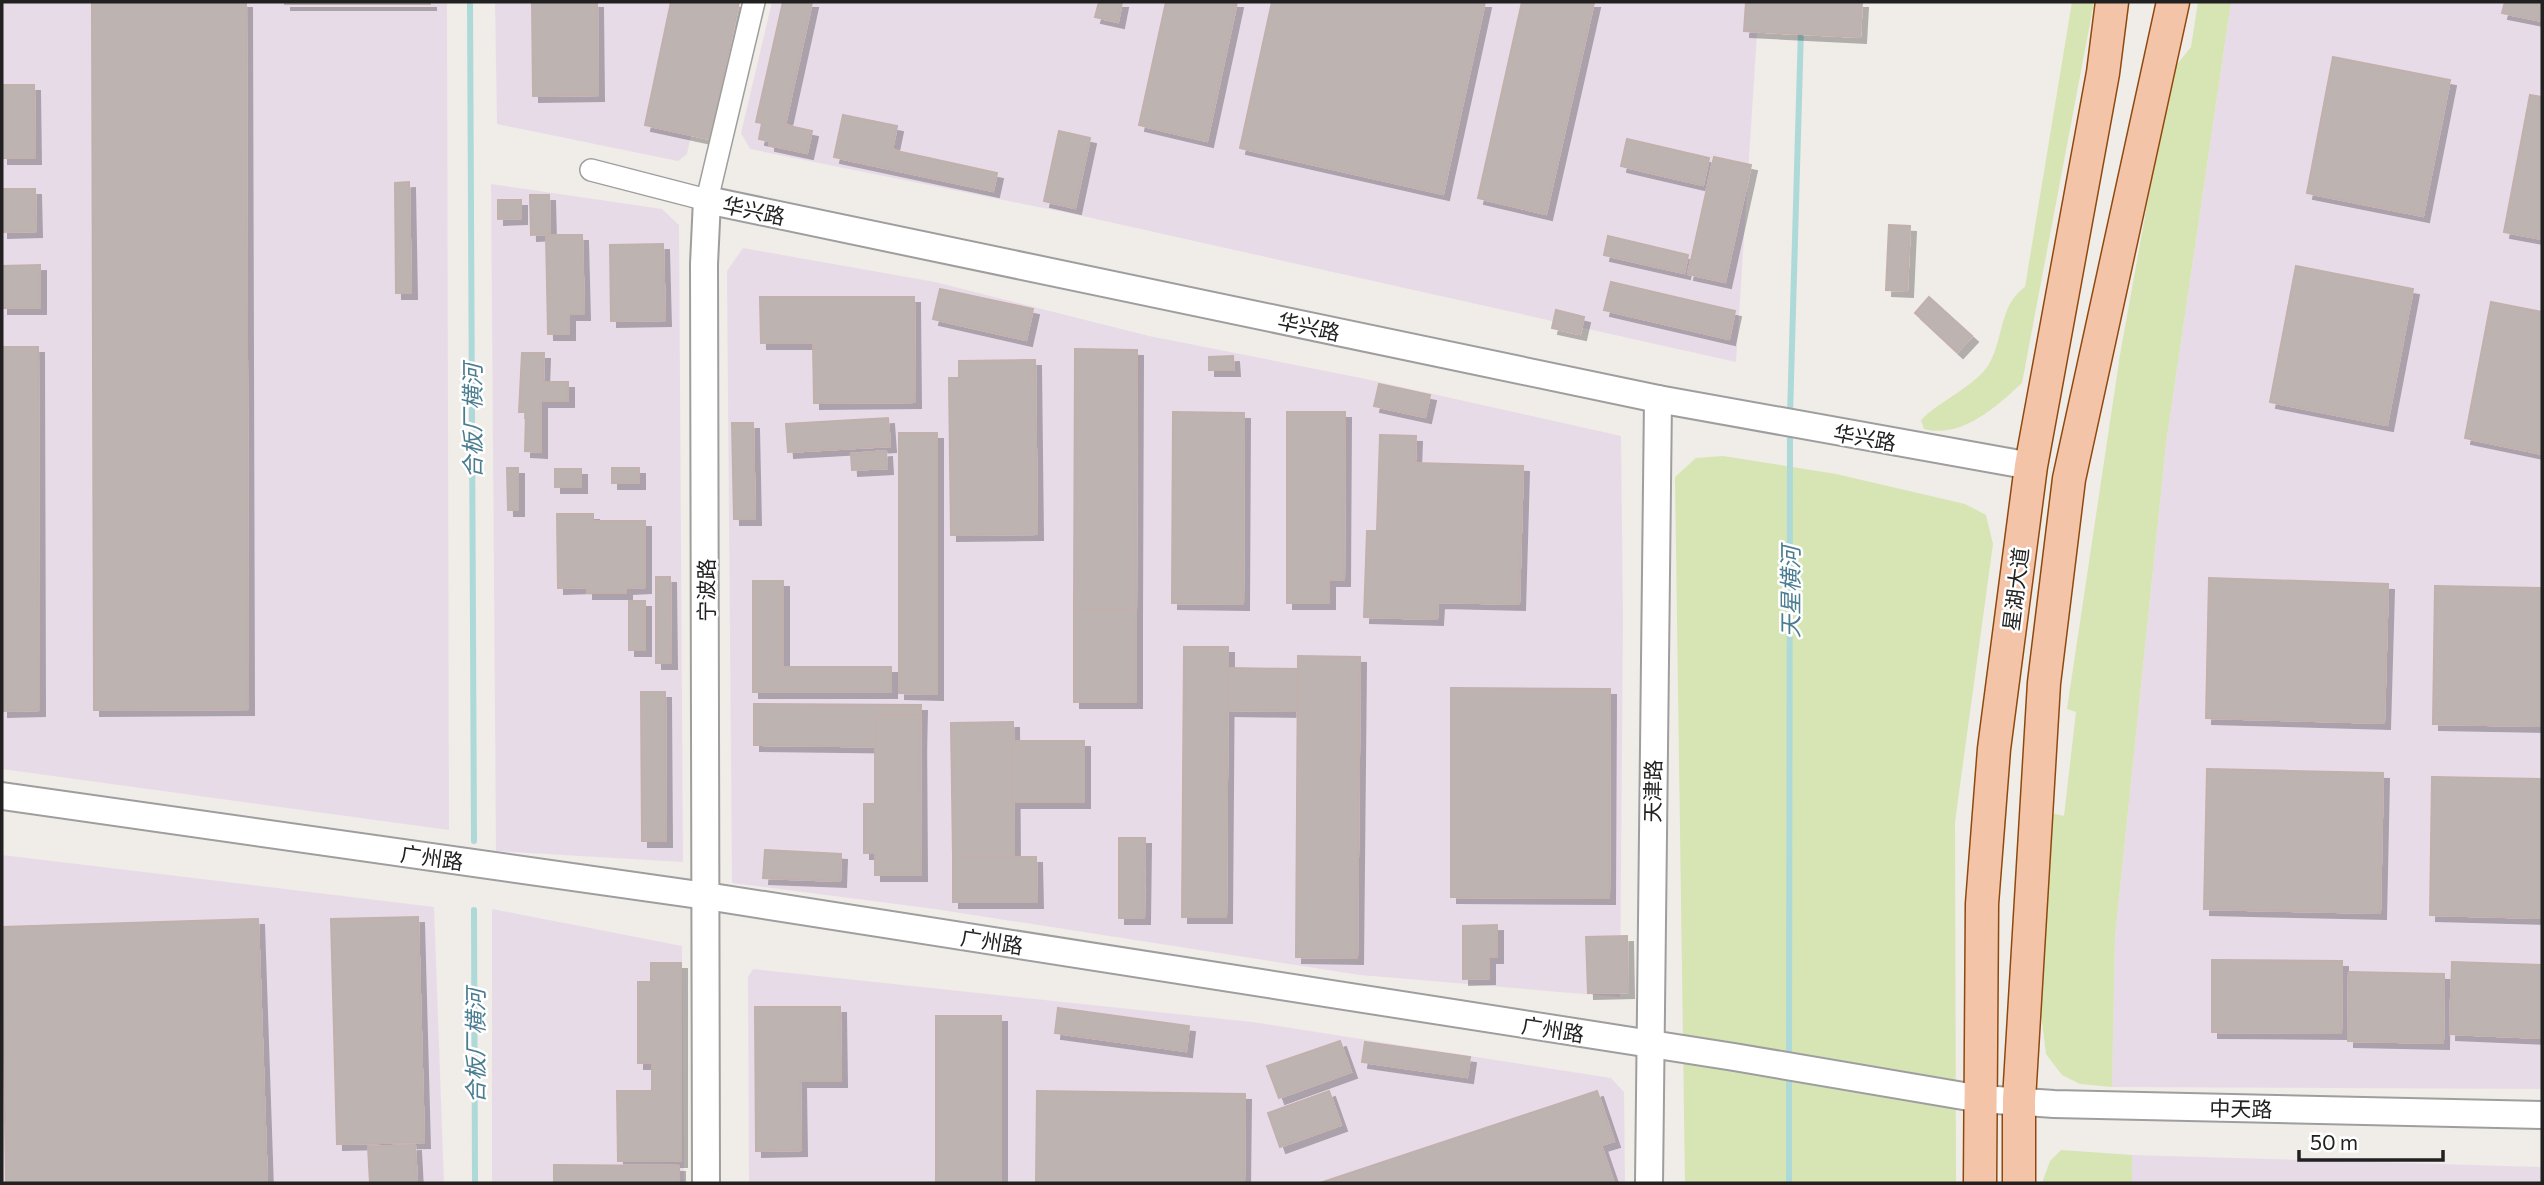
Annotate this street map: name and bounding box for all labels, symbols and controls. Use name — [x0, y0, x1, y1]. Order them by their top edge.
street label: 华兴路 — [721, 191, 787, 229]
street label: 华兴路 — [1276, 307, 1342, 345]
water label: 合板厂横河 — [458, 360, 486, 479]
street label: 华兴路 — [1832, 419, 1898, 455]
water label: 天星横河 — [1776, 542, 1804, 638]
street label: 星湖大道 — [1997, 546, 2033, 632]
street label: 宁波路 — [693, 559, 718, 622]
street label: 天津路 — [1639, 759, 1665, 823]
street label: 广州路 — [399, 840, 465, 874]
street label: 广州路 — [959, 924, 1025, 958]
water label: 合板厂横河 — [461, 985, 489, 1104]
street label: 广州路 — [1520, 1012, 1586, 1046]
street label: 中天路 — [2209, 1095, 2273, 1121]
scale bar — [2299, 1118, 2442, 1162]
text: 50 m — [2310, 1129, 2358, 1154]

